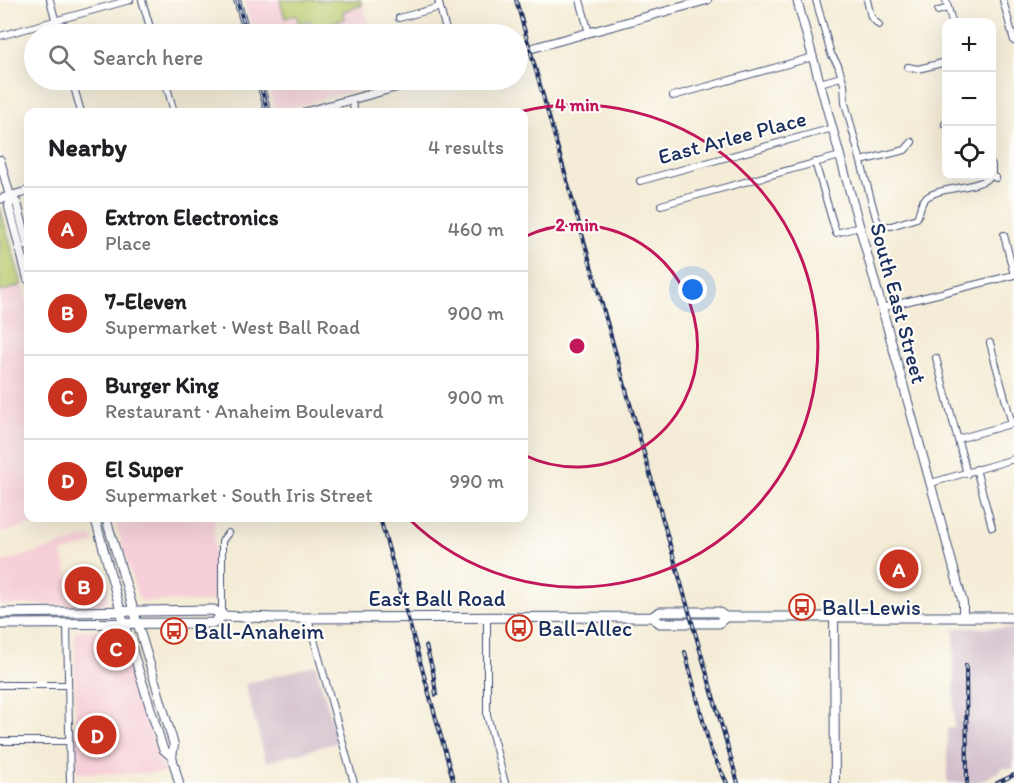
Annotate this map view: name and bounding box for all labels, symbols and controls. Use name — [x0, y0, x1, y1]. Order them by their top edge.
map controls — [942, 18, 996, 180]
button: + — [942, 18, 996, 72]
search box — [24, 24, 528, 90]
icon: search — [45, 41, 78, 74]
text: Search here — [93, 44, 203, 71]
button: − — [942, 72, 996, 126]
text: 4 min — [555, 94, 600, 116]
street label: East Arlee Place — [655, 105, 809, 170]
button: locate — [942, 126, 996, 180]
text: Nearby — [48, 131, 127, 163]
text: 4 results — [428, 135, 504, 159]
text: Extron Electronics — [105, 204, 278, 231]
text: 2 min — [556, 214, 599, 236]
text: A — [61, 217, 74, 241]
text: 460 m — [448, 217, 504, 241]
street label: South East Street — [864, 220, 933, 386]
text: Place — [105, 231, 151, 255]
your location — [678, 275, 707, 304]
text: 7-Eleven — [105, 288, 187, 315]
text: B — [61, 301, 74, 325]
text: 900 m — [448, 301, 504, 325]
text: Supermarket · West Ball Road — [105, 315, 360, 339]
centre of rings — [567, 336, 587, 356]
text: Burger King — [105, 372, 219, 399]
text: C — [61, 385, 74, 409]
text: 900 m — [448, 385, 504, 409]
text: Restaurant · Anaheim Boulevard — [105, 399, 383, 423]
text: El Super — [105, 456, 183, 483]
text: D — [61, 469, 74, 493]
text: 990 m — [449, 469, 504, 493]
text: Supermarket · South Iris Street — [105, 483, 373, 507]
pin: A — [880, 546, 918, 592]
pin: B — [64, 564, 104, 608]
street label: East Ball Road — [368, 585, 506, 612]
bus stop icon: Ball-Lewis — [787, 592, 817, 622]
place label: Ball-Lewis — [822, 594, 921, 621]
bus stop icon: Ball-Allec — [504, 613, 534, 643]
place label: Ball-Allec — [538, 615, 632, 642]
bus stop icon: Ball-Anaheim — [159, 616, 189, 646]
place label: Ball-Anaheim — [194, 618, 324, 645]
pin: C — [96, 626, 136, 670]
pin: D — [78, 712, 116, 758]

